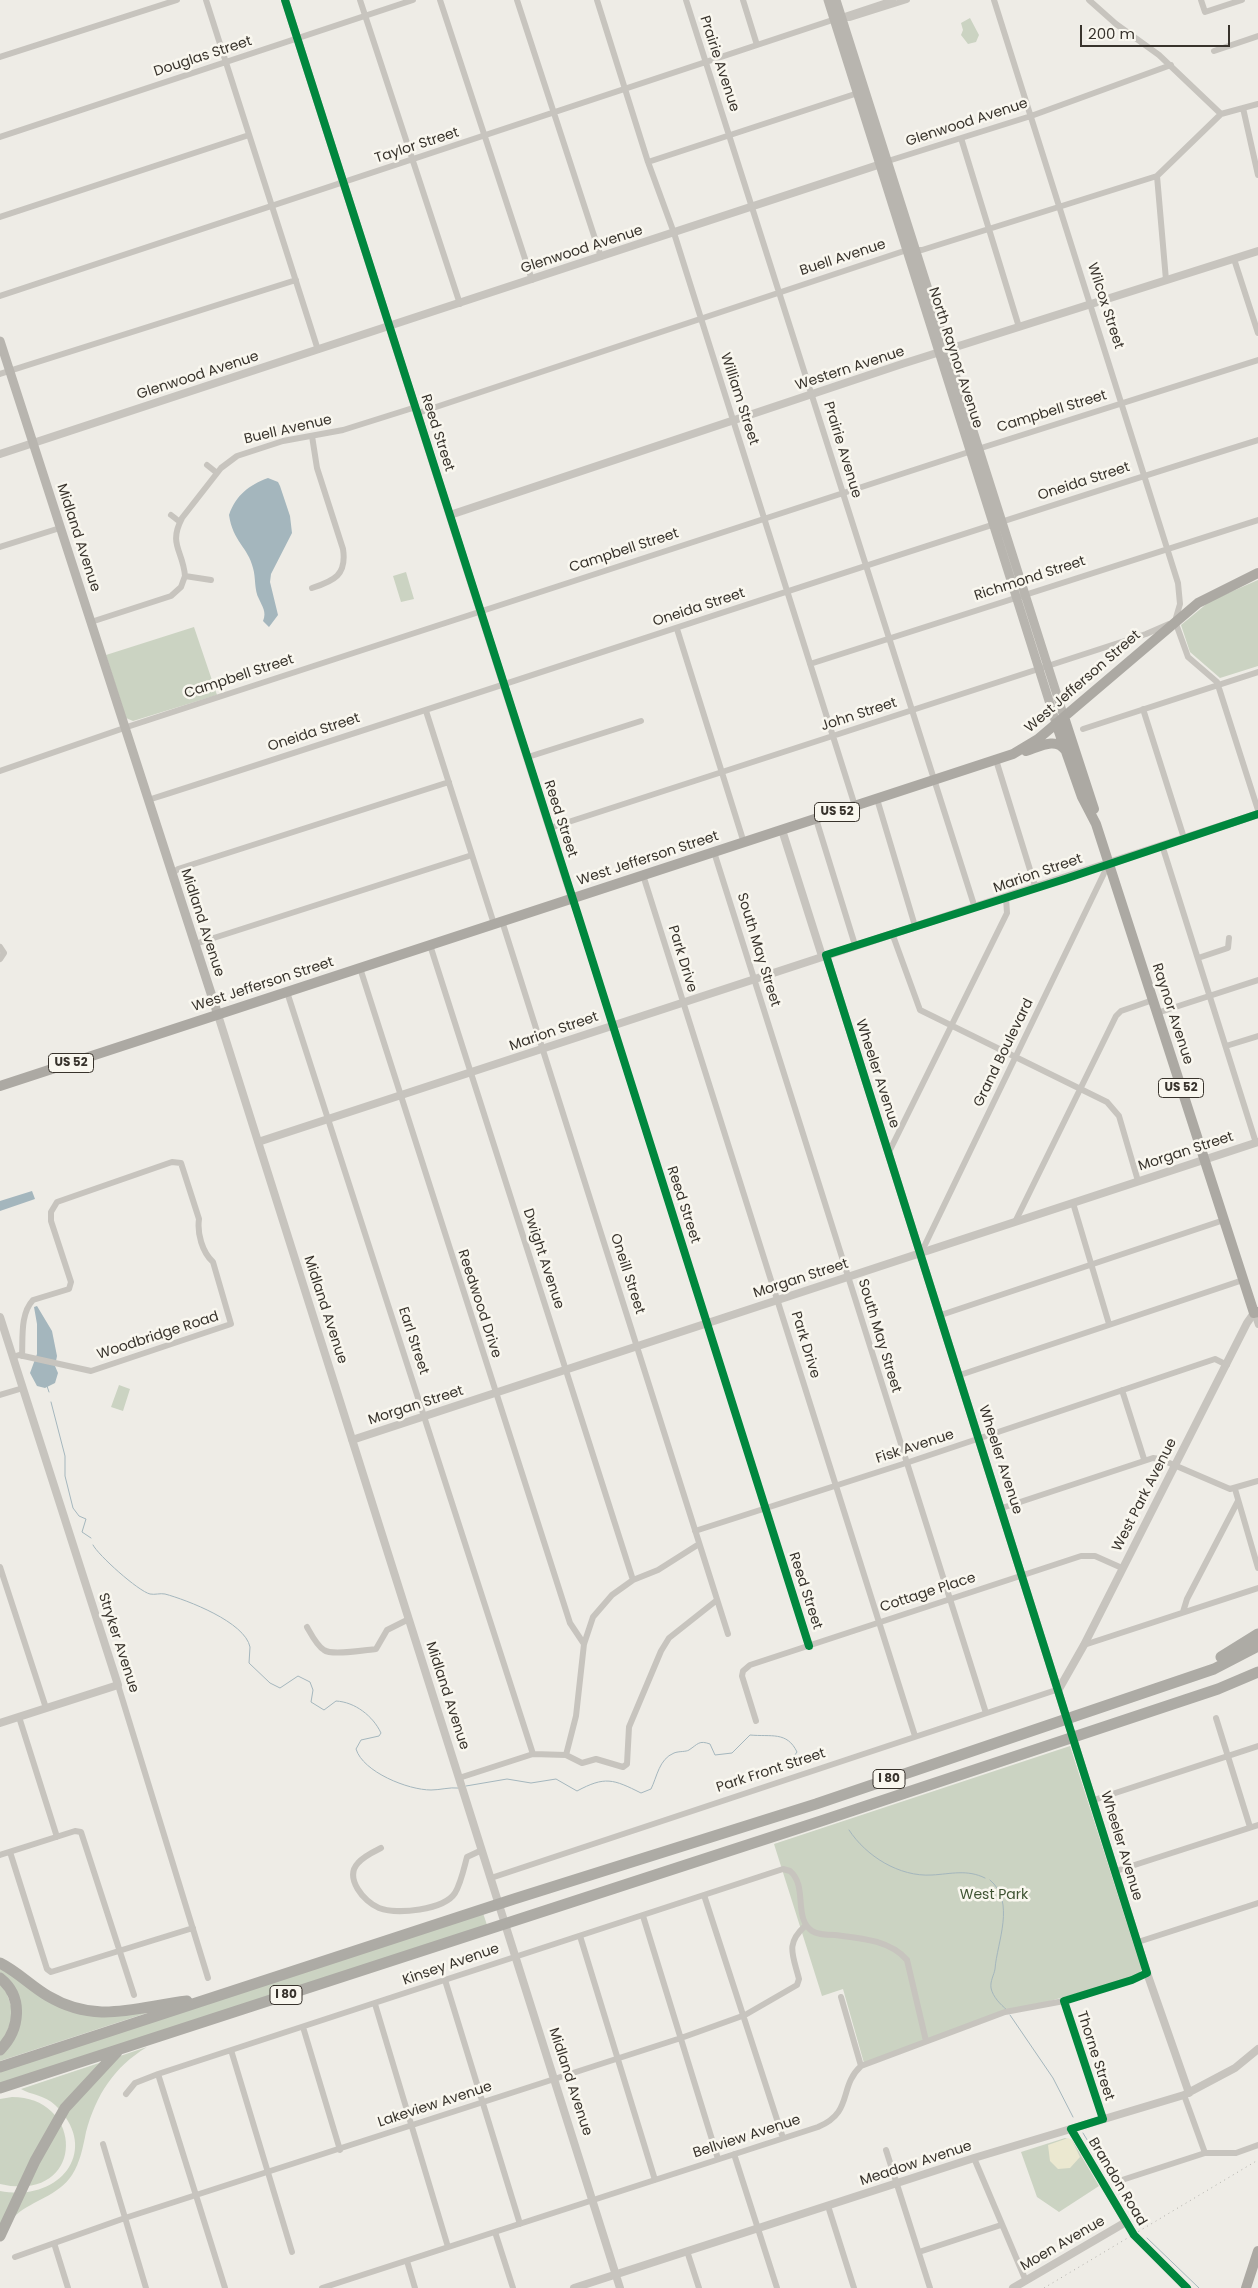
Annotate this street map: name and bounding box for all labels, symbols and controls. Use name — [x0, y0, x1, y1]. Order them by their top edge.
street label: Prairie Avenue — [696, 14, 742, 114]
scale bar — [1083, 15, 1233, 47]
text: 200 m — [1088, 23, 1135, 44]
street label: Douglas Street — [152, 33, 254, 81]
street label: Glenwood Avenue — [904, 95, 1030, 151]
street label: Taylor Street — [373, 125, 461, 167]
street label: Glenwood Avenue — [519, 222, 645, 278]
street label: Buell Avenue — [798, 236, 888, 280]
street label: Wilcox Street — [1083, 261, 1127, 351]
street label: North Raynor Avenue — [924, 285, 986, 431]
street label: Western Avenue — [793, 343, 907, 395]
street label: Glenwood Avenue — [135, 348, 261, 404]
street label: William Street — [716, 351, 762, 447]
street label: Campbell Street — [995, 387, 1109, 437]
street label: Reed Street — [417, 392, 457, 474]
street label: Prairie Avenue — [819, 400, 865, 500]
street label: Buell Avenue — [243, 412, 333, 448]
street label: Oneida Street — [1036, 459, 1132, 505]
street label: Midland Avenue — [53, 482, 103, 594]
street label: Campbell Street — [567, 525, 681, 577]
street label: Richmond Street — [972, 553, 1088, 605]
street label: Oneida Street — [651, 585, 747, 631]
street label: West Jefferson Street — [1022, 627, 1144, 737]
street label: Campbell Street — [182, 651, 296, 703]
street label: John Street — [819, 695, 899, 735]
street label: Oneida Street — [266, 710, 362, 756]
street label: Reed Street — [540, 778, 580, 860]
road number: US 52 — [814, 802, 860, 822]
street label: West Jefferson Street — [575, 828, 721, 890]
street label: Marion Street — [991, 851, 1085, 897]
street label: Midland Avenue — [177, 867, 227, 979]
street label: South May Street — [733, 891, 783, 1009]
street label: Park Drive — [664, 924, 700, 994]
street label: West Jefferson Street — [190, 954, 336, 1016]
street label: Raynor Avenue — [1148, 961, 1196, 1067]
street label: Grand Boulevard — [971, 996, 1037, 1110]
street label: Marion Street — [507, 1009, 601, 1055]
street label: Wheeler Avenue — [851, 1017, 903, 1131]
road number: US 52 — [48, 1054, 94, 1072]
road number: US 52 — [1158, 1078, 1204, 1098]
street label: Morgan Street — [1136, 1129, 1236, 1175]
street label: Reed Street — [663, 1164, 703, 1246]
street label: Dwight Avenue — [519, 1207, 567, 1311]
street label: Oneill Street — [606, 1232, 648, 1316]
street label: Reedwood Drive — [454, 1248, 504, 1360]
street label: Midland Avenue — [300, 1254, 350, 1366]
street label: Morgan Street — [751, 1256, 851, 1302]
street label: South May Street — [854, 1277, 904, 1395]
street label: Earl Street — [394, 1305, 432, 1377]
street label: Woodbridge Road — [95, 1308, 221, 1364]
street label: Park Drive — [787, 1310, 823, 1380]
street label: Morgan Street — [366, 1383, 466, 1429]
street label: Wheeler Avenue — [974, 1403, 1026, 1517]
street label: Fisk Avenue — [874, 1426, 956, 1468]
street label: West Park Avenue — [1109, 1436, 1181, 1554]
street label: Reed Street — [785, 1550, 825, 1632]
street label: Cottage Place — [878, 1570, 978, 1616]
street label: Stryker Avenue — [94, 1591, 142, 1695]
street label: Midland Avenue — [422, 1640, 472, 1752]
street label: Park Front Street — [714, 1745, 828, 1797]
road number: I 80 — [873, 1770, 905, 1788]
street label: Wheeler Avenue — [1096, 1789, 1146, 1903]
park label: West Park — [960, 1887, 1028, 1903]
street label: Kinsey Avenue — [401, 1941, 501, 1989]
road number: I 80 — [270, 1986, 302, 2004]
street label: Thorne Street — [1073, 2009, 1117, 2103]
street label: Midland Avenue — [545, 2026, 595, 2138]
street label: Lakeview Avenue — [376, 2079, 494, 2131]
street label: Bellview Avenue — [691, 2112, 803, 2162]
street label: Brandon Road — [1084, 2135, 1150, 2229]
street label: Meadow Avenue — [858, 2138, 974, 2190]
street label: Moen Avenue — [1018, 2213, 1108, 2275]

